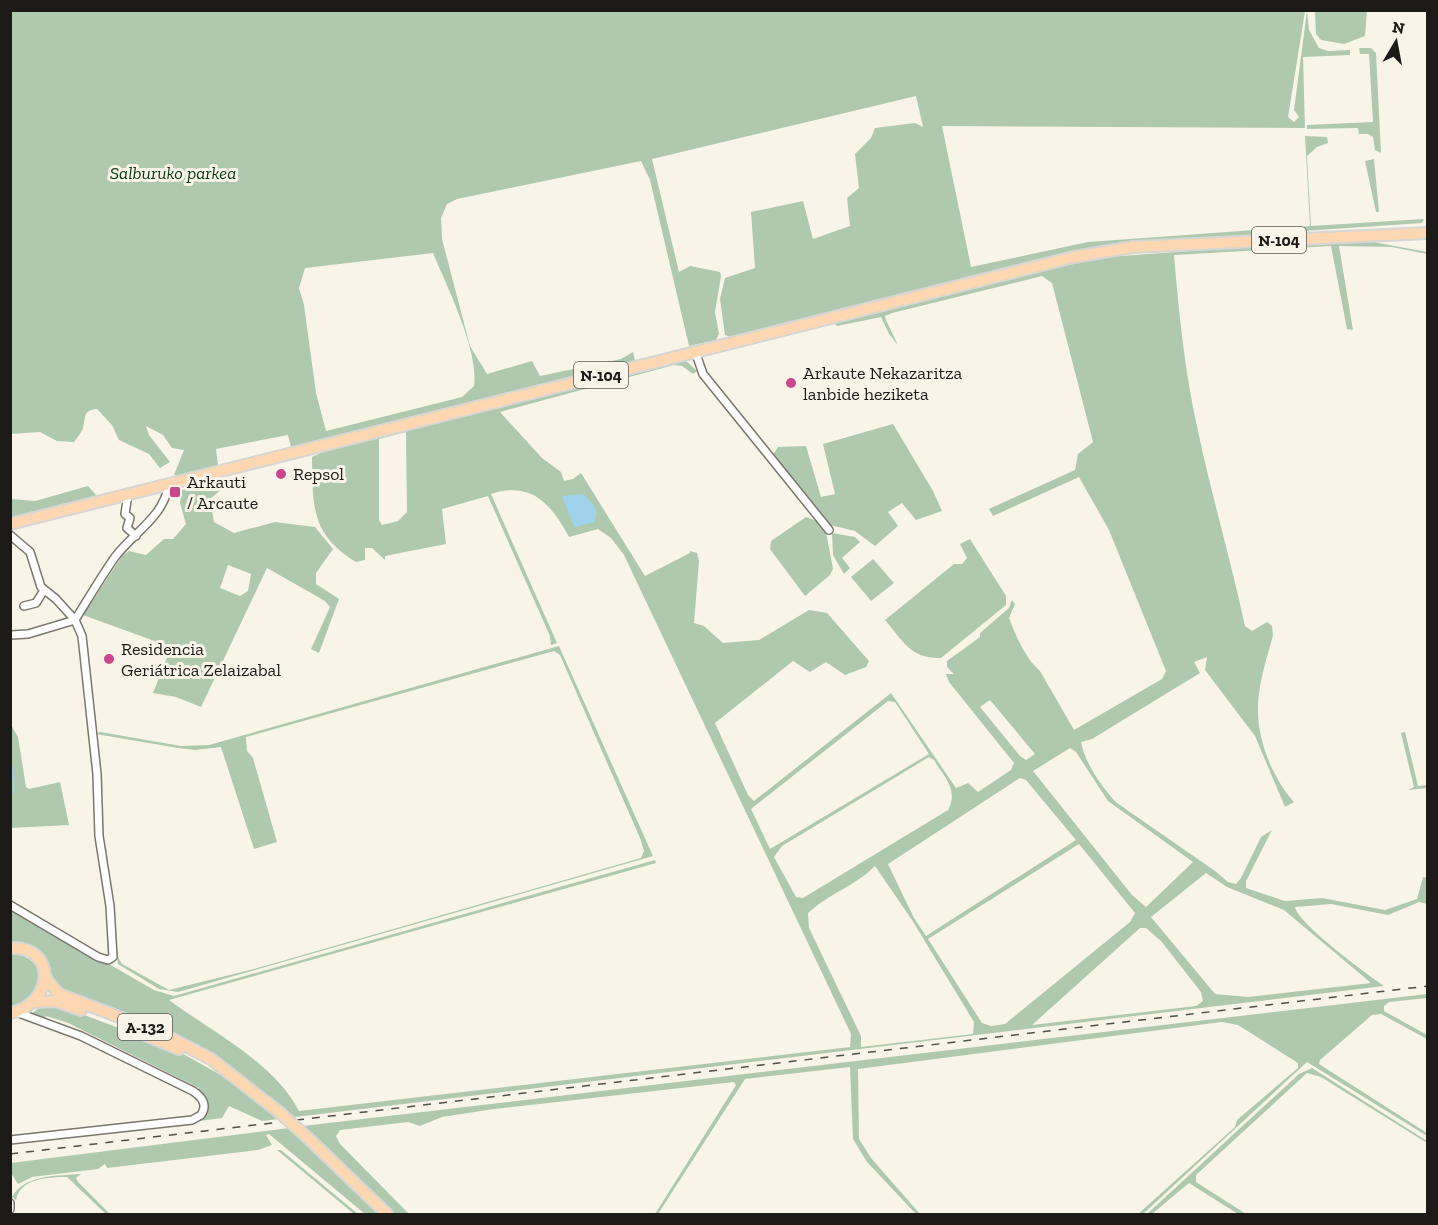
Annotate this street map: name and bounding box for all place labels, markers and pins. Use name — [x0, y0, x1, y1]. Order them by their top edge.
place label: Arkaute Nekazaritza lanbide heziketa — [803, 362, 963, 405]
marker: Arkaute Nekazaritza lanbide heziketa — [784, 376, 798, 390]
place label: Repsol — [293, 463, 344, 485]
marker: Repsol — [274, 467, 288, 481]
place label: Arkauti / Arcaute — [187, 471, 258, 514]
marker: Arkauti / Arcaute — [168, 485, 182, 499]
place label: Residencia Geriátrica Zelaizabal — [121, 638, 281, 681]
marker: Residencia Geriátrica Zelaizabal — [102, 652, 116, 666]

